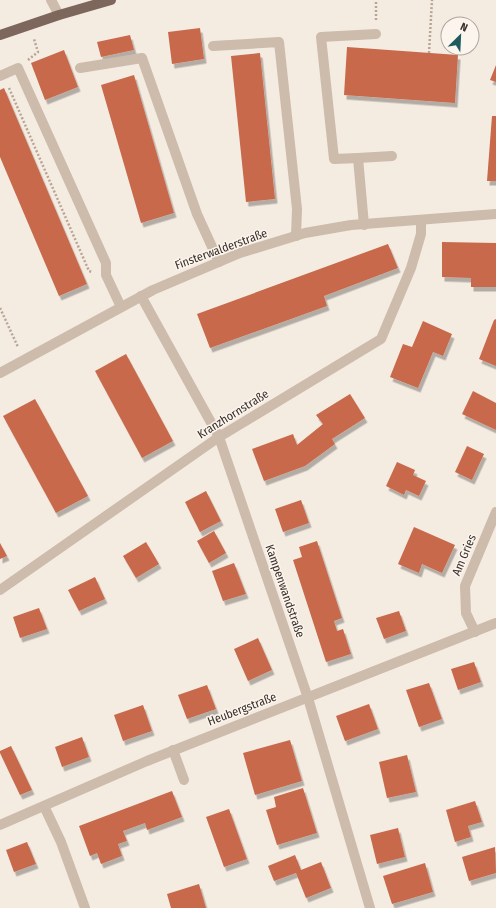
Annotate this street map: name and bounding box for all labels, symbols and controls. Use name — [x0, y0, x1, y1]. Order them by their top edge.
north arrow — [440, 16, 480, 56]
text: N — [458, 20, 470, 35]
street label: Finsterwalderstraße — [173, 226, 269, 272]
street label: Kranzhornstraße — [195, 386, 271, 441]
street label: Am Gries — [449, 532, 479, 578]
street label: Kampenwandstraße — [263, 543, 308, 639]
street label: Heubergstraße — [206, 689, 278, 729]

